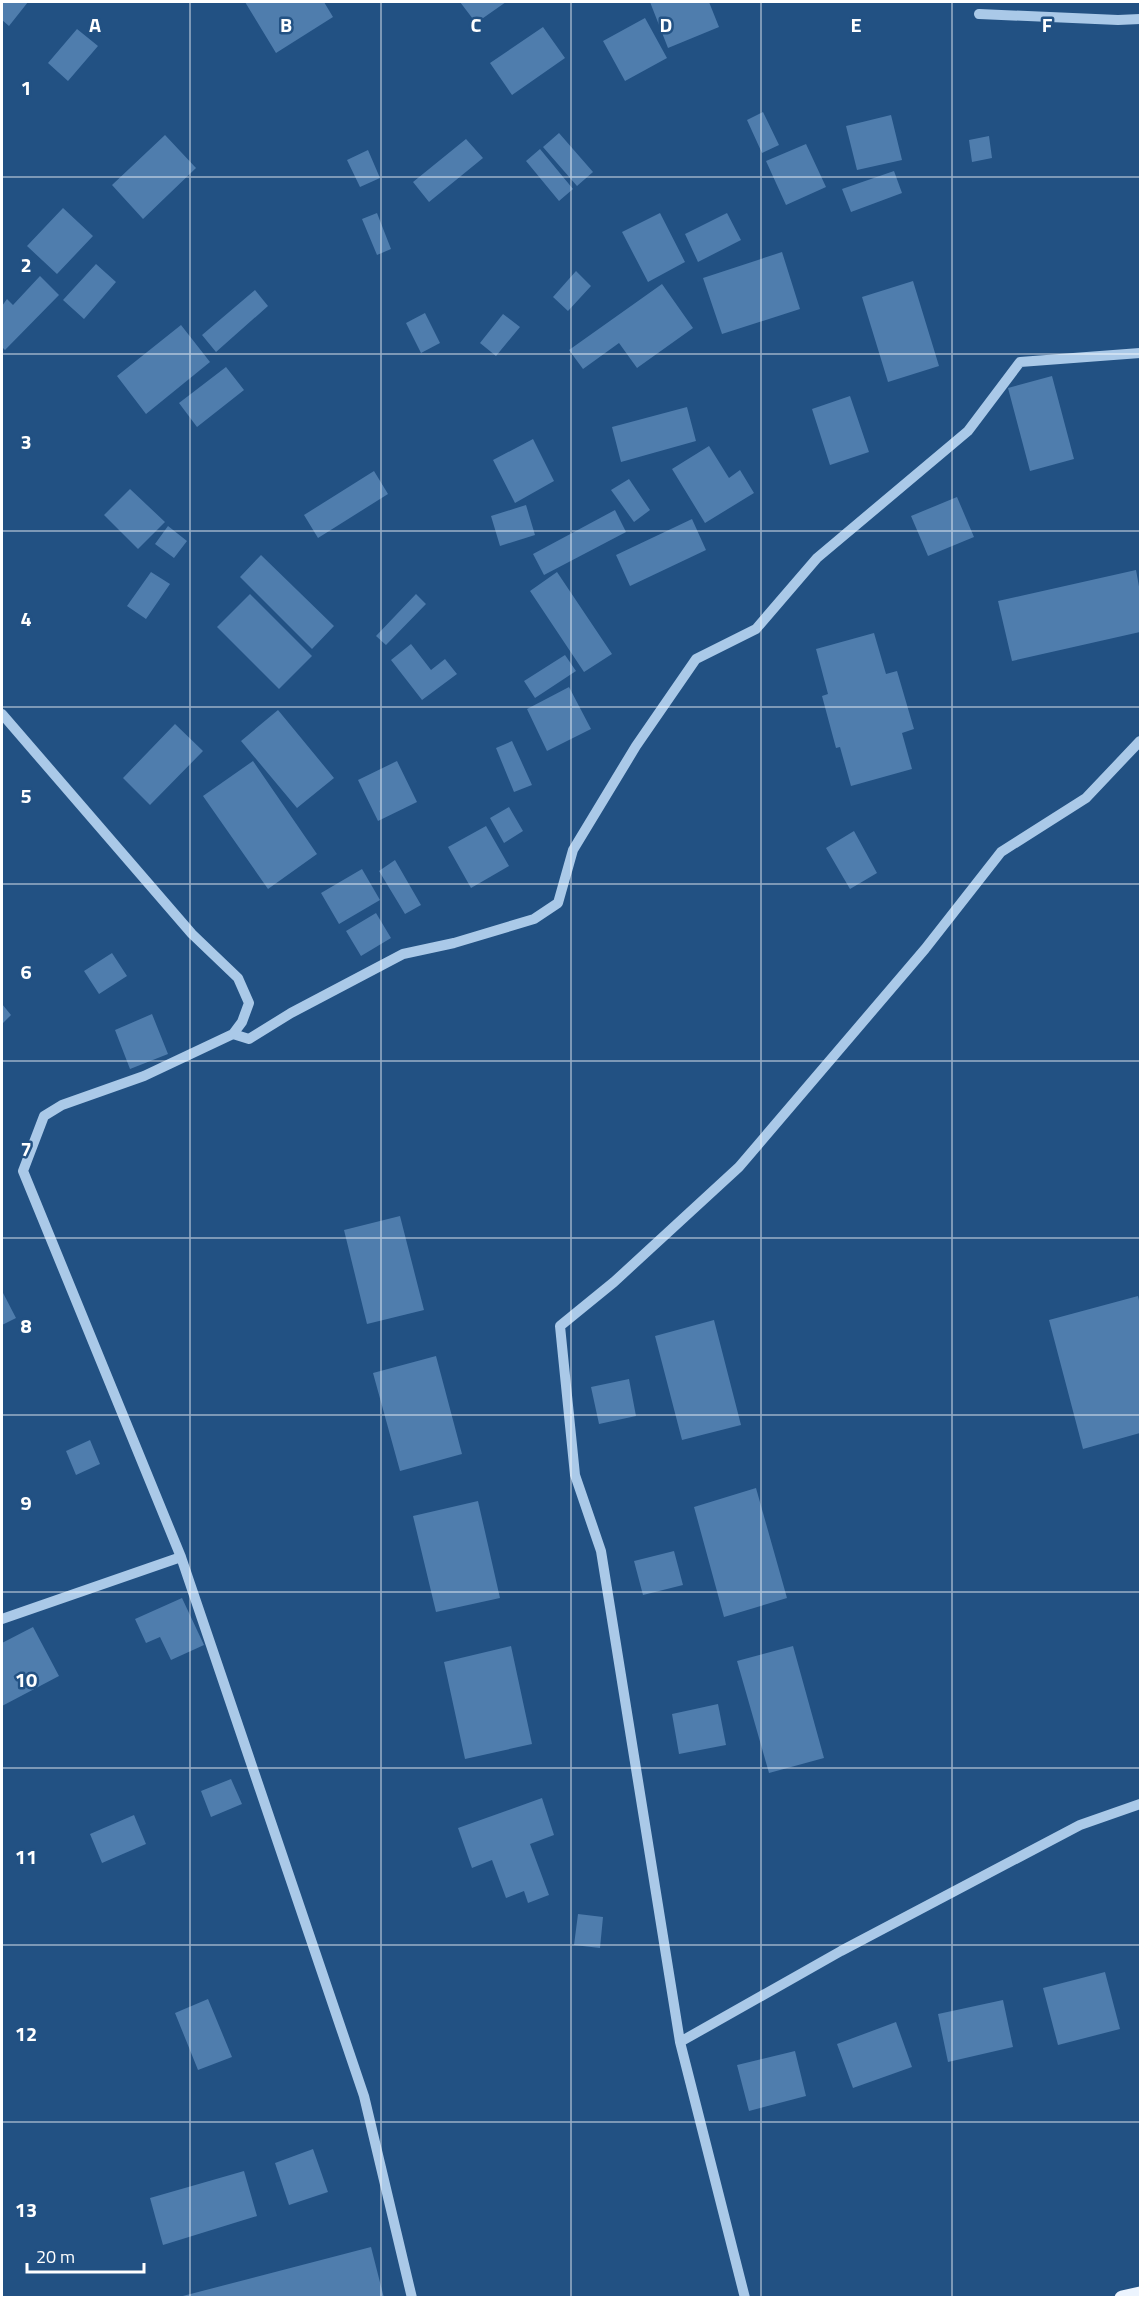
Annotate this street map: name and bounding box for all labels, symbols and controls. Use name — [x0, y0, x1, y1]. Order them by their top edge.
text: A — [89, 9, 101, 40]
text: B — [280, 9, 292, 40]
text: C — [471, 9, 482, 40]
text: D — [660, 9, 672, 40]
text: E — [850, 9, 862, 40]
text: F — [1042, 9, 1053, 40]
text: 1 — [20, 72, 32, 103]
text: 2 — [20, 249, 32, 280]
text: 3 — [20, 426, 32, 457]
text: 4 — [20, 603, 32, 634]
text: 5 — [20, 780, 32, 811]
text: 6 — [20, 956, 32, 987]
text: 7 — [20, 1133, 32, 1164]
text: 8 — [20, 1310, 32, 1341]
text: 9 — [20, 1487, 32, 1518]
text: 10 — [15, 1664, 37, 1695]
text: 11 — [15, 1841, 37, 1872]
text: 12 — [15, 2018, 37, 2049]
text: 13 — [15, 2194, 37, 2225]
scale bar — [27, 2236, 144, 2274]
text: 20 m — [36, 2243, 75, 2270]

